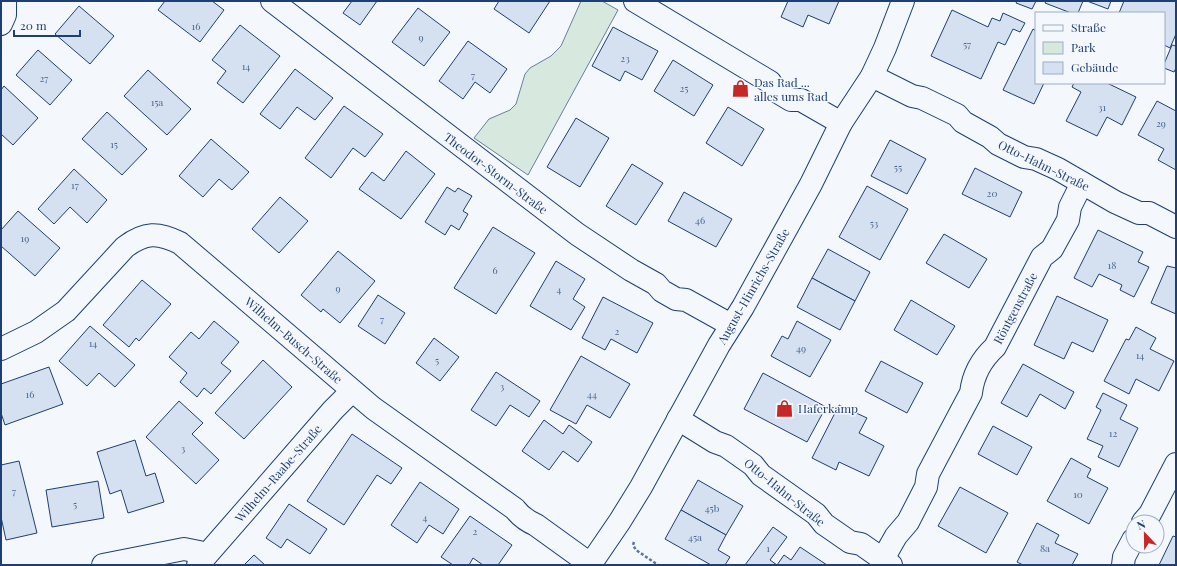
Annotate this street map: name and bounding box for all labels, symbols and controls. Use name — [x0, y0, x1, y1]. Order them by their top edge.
scale bar — [14, 12, 80, 38]
legend — [1035, 12, 1165, 84]
text: 20 m — [20, 17, 47, 33]
house number: 16 — [192, 19, 200, 33]
text: Straße — [1071, 19, 1106, 35]
house number: 9 — [418, 30, 424, 44]
house number: 57 — [963, 37, 971, 51]
text: Park — [1071, 39, 1096, 55]
house number: 23 — [620, 51, 630, 65]
house number: 14 — [242, 59, 250, 73]
text: Gebäude — [1071, 59, 1118, 75]
house number: 7 — [471, 68, 475, 82]
house number: 27 — [40, 71, 48, 85]
place label: Das Rad ... alles ums Rad — [754, 74, 828, 104]
shop icon: Das Rad ... alles ums Rad — [731, 79, 751, 99]
house number: 25 — [680, 81, 688, 95]
house number: 15a — [151, 95, 163, 109]
house number: 31 — [1098, 100, 1106, 114]
house number: 29 — [1156, 116, 1166, 130]
street label: Theodor-Storm-Straße — [441, 129, 551, 217]
street label: Otto-Hahn-Straße — [996, 136, 1092, 194]
house number: 15 — [110, 137, 118, 151]
house number: 55 — [894, 160, 902, 174]
house number: 17 — [71, 178, 79, 192]
house number: 20 — [987, 186, 997, 200]
house number: 46 — [695, 213, 705, 227]
house number: 53 — [870, 216, 879, 230]
street label: August-Hinrichs-Straße — [713, 225, 793, 348]
house number: 19 — [21, 231, 29, 245]
house number: 18 — [1108, 258, 1116, 272]
house number: 6 — [492, 263, 498, 277]
street label: Röntgenstraße — [989, 269, 1041, 347]
house number: 9 — [335, 281, 341, 295]
house number: 4 — [557, 282, 562, 296]
street label: Wilhelm-Busch-Straße — [241, 293, 346, 387]
house number: 7 — [380, 312, 384, 326]
house number: 2 — [615, 324, 620, 338]
house number: 14 — [89, 336, 97, 350]
house number: 49 — [796, 341, 806, 355]
house number: 14 — [1136, 348, 1144, 362]
house number: 5 — [435, 353, 439, 367]
house number: 3 — [500, 379, 505, 393]
house number: 16 — [26, 387, 34, 401]
house number: 44 — [587, 387, 597, 401]
shop icon: Haferkamp — [775, 398, 795, 418]
place label: Haferkamp — [798, 400, 858, 416]
street label: Wilhelm-Raabe-Straße — [231, 421, 325, 526]
house number: 12 — [1109, 426, 1117, 440]
house number: 3 — [181, 441, 186, 455]
street label: Otto-Hahn-Straße — [741, 454, 829, 530]
house number: 7 — [12, 484, 16, 498]
house number: 10 — [1073, 487, 1083, 501]
house number: 5 — [73, 497, 77, 511]
house number: 45b — [705, 501, 720, 515]
house number: 4 — [423, 510, 428, 524]
north arrow — [1125, 514, 1165, 554]
text: N — [1135, 516, 1148, 533]
house number: 2 — [473, 524, 478, 538]
house number: 45a — [688, 530, 702, 544]
house number: 1 — [766, 541, 770, 555]
house number: 8a — [1040, 541, 1050, 555]

